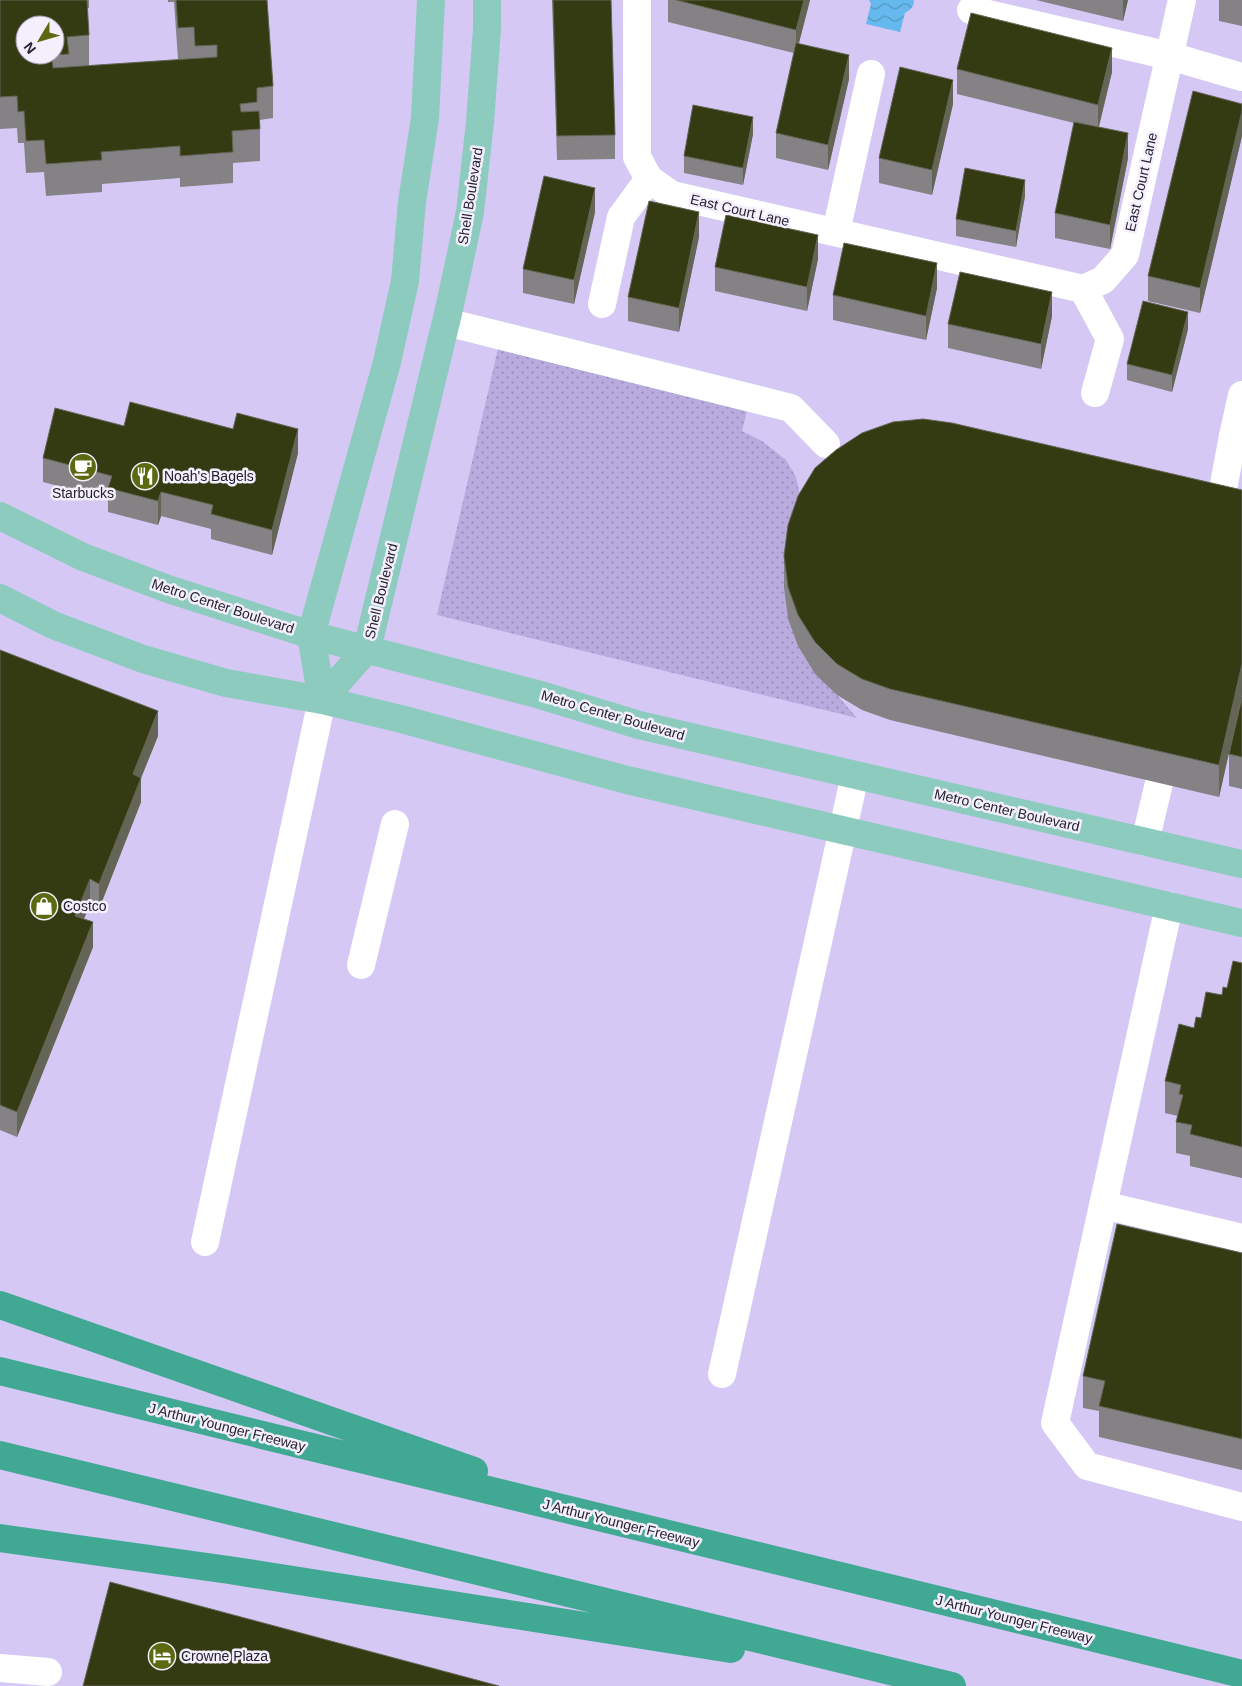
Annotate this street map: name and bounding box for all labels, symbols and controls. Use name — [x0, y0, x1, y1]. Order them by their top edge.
north arrow — [15, 15, 65, 65]
text: N — [20, 39, 39, 57]
street label: East Court Lane — [1122, 131, 1160, 233]
street label: Shell Boulevard — [454, 146, 486, 246]
street label: East Court Lane — [689, 191, 791, 229]
cafe icon: Starbucks — [68, 452, 98, 482]
restaurant icon: Noah's Bagels — [130, 461, 160, 491]
place label: Noah's Bagels — [164, 468, 254, 484]
place label: Starbucks — [52, 485, 114, 501]
street label: Shell Boulevard — [361, 541, 401, 641]
street label: Metro Center Boulevard — [150, 575, 296, 637]
street label: Metro Center Boulevard — [539, 687, 687, 743]
street label: Metro Center Boulevard — [933, 785, 1081, 835]
shop icon: Costco — [29, 891, 59, 921]
place label: Costco — [63, 898, 107, 914]
street label: J Arthur Younger Freeway — [147, 1400, 307, 1454]
street label: J Arthur Younger Freeway — [541, 1496, 701, 1550]
street label: J Arthur Younger Freeway — [934, 1592, 1094, 1646]
hotel icon: Crowne Plaza — [147, 1641, 177, 1671]
place label: Crowne Plaza — [181, 1648, 268, 1664]

